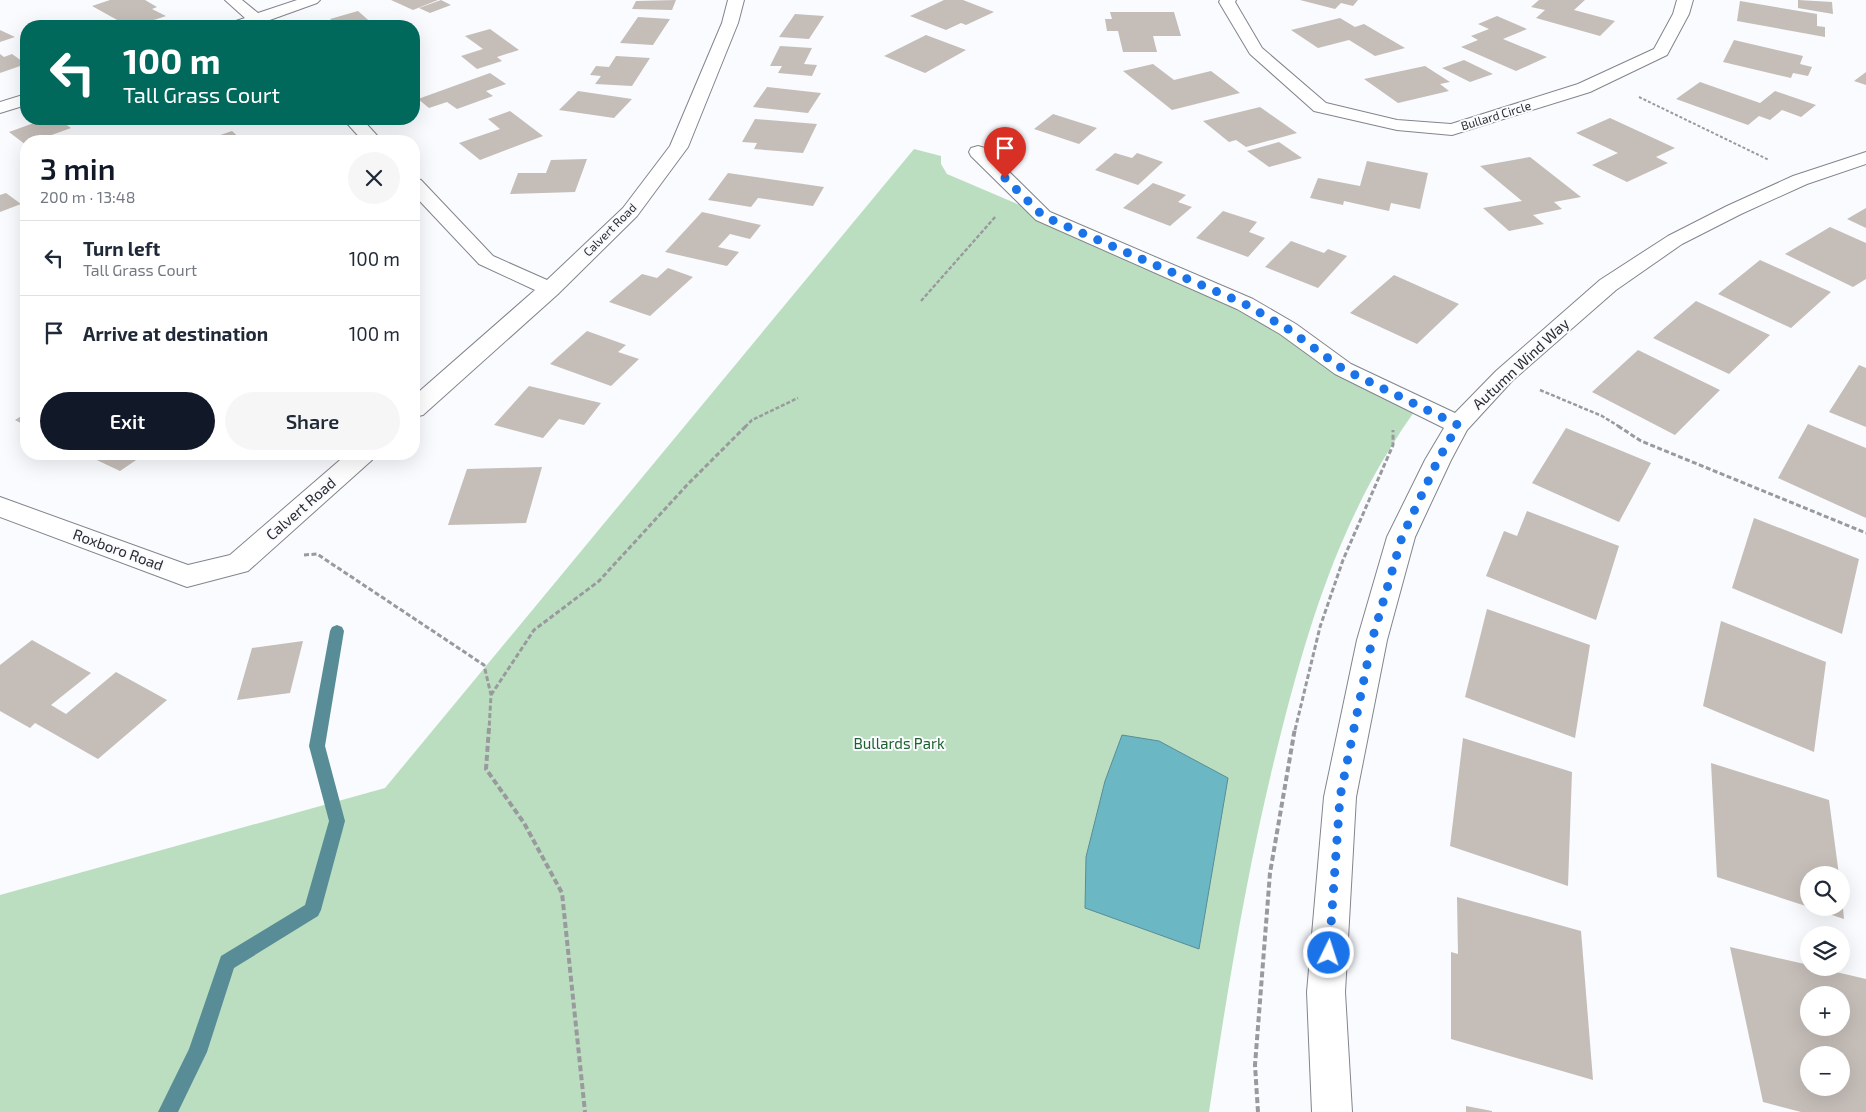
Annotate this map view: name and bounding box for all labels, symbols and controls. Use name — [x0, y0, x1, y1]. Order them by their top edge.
text: 100 m — [123, 39, 221, 81]
icon: left — [40, 40, 105, 105]
text: Tall Grass Court — [123, 81, 280, 107]
street label: Bullard Circle — [1459, 98, 1532, 132]
pin — [984, 127, 1026, 178]
icon: arrive — [991, 134, 1019, 162]
text: 3 min — [40, 150, 116, 186]
button: close — [348, 152, 400, 204]
text: 200 m · 13:48 — [40, 187, 135, 206]
street label: Calvert Road — [580, 200, 639, 259]
text: Turn left — [83, 237, 160, 260]
icon: left — [40, 244, 68, 272]
text: 100 m — [349, 247, 400, 270]
text: Tall Grass Court — [83, 260, 197, 279]
street label: Autumn Wind Way — [1468, 314, 1572, 413]
icon: arrive — [40, 319, 68, 347]
text: Arrive at destination — [83, 322, 268, 345]
text: 100 m — [349, 322, 400, 345]
button: Exit — [40, 392, 215, 450]
button: Share — [225, 392, 400, 450]
street label: Calvert Road — [262, 473, 339, 543]
street label: Roxboro Road — [71, 524, 166, 574]
park label: Bullards Park — [853, 734, 945, 752]
map controls — [1800, 866, 1850, 1096]
button: search — [1800, 866, 1850, 916]
position arrow — [1302, 926, 1354, 978]
button: layers — [1800, 926, 1850, 976]
button: + — [1800, 986, 1850, 1036]
button: − — [1800, 1046, 1850, 1096]

